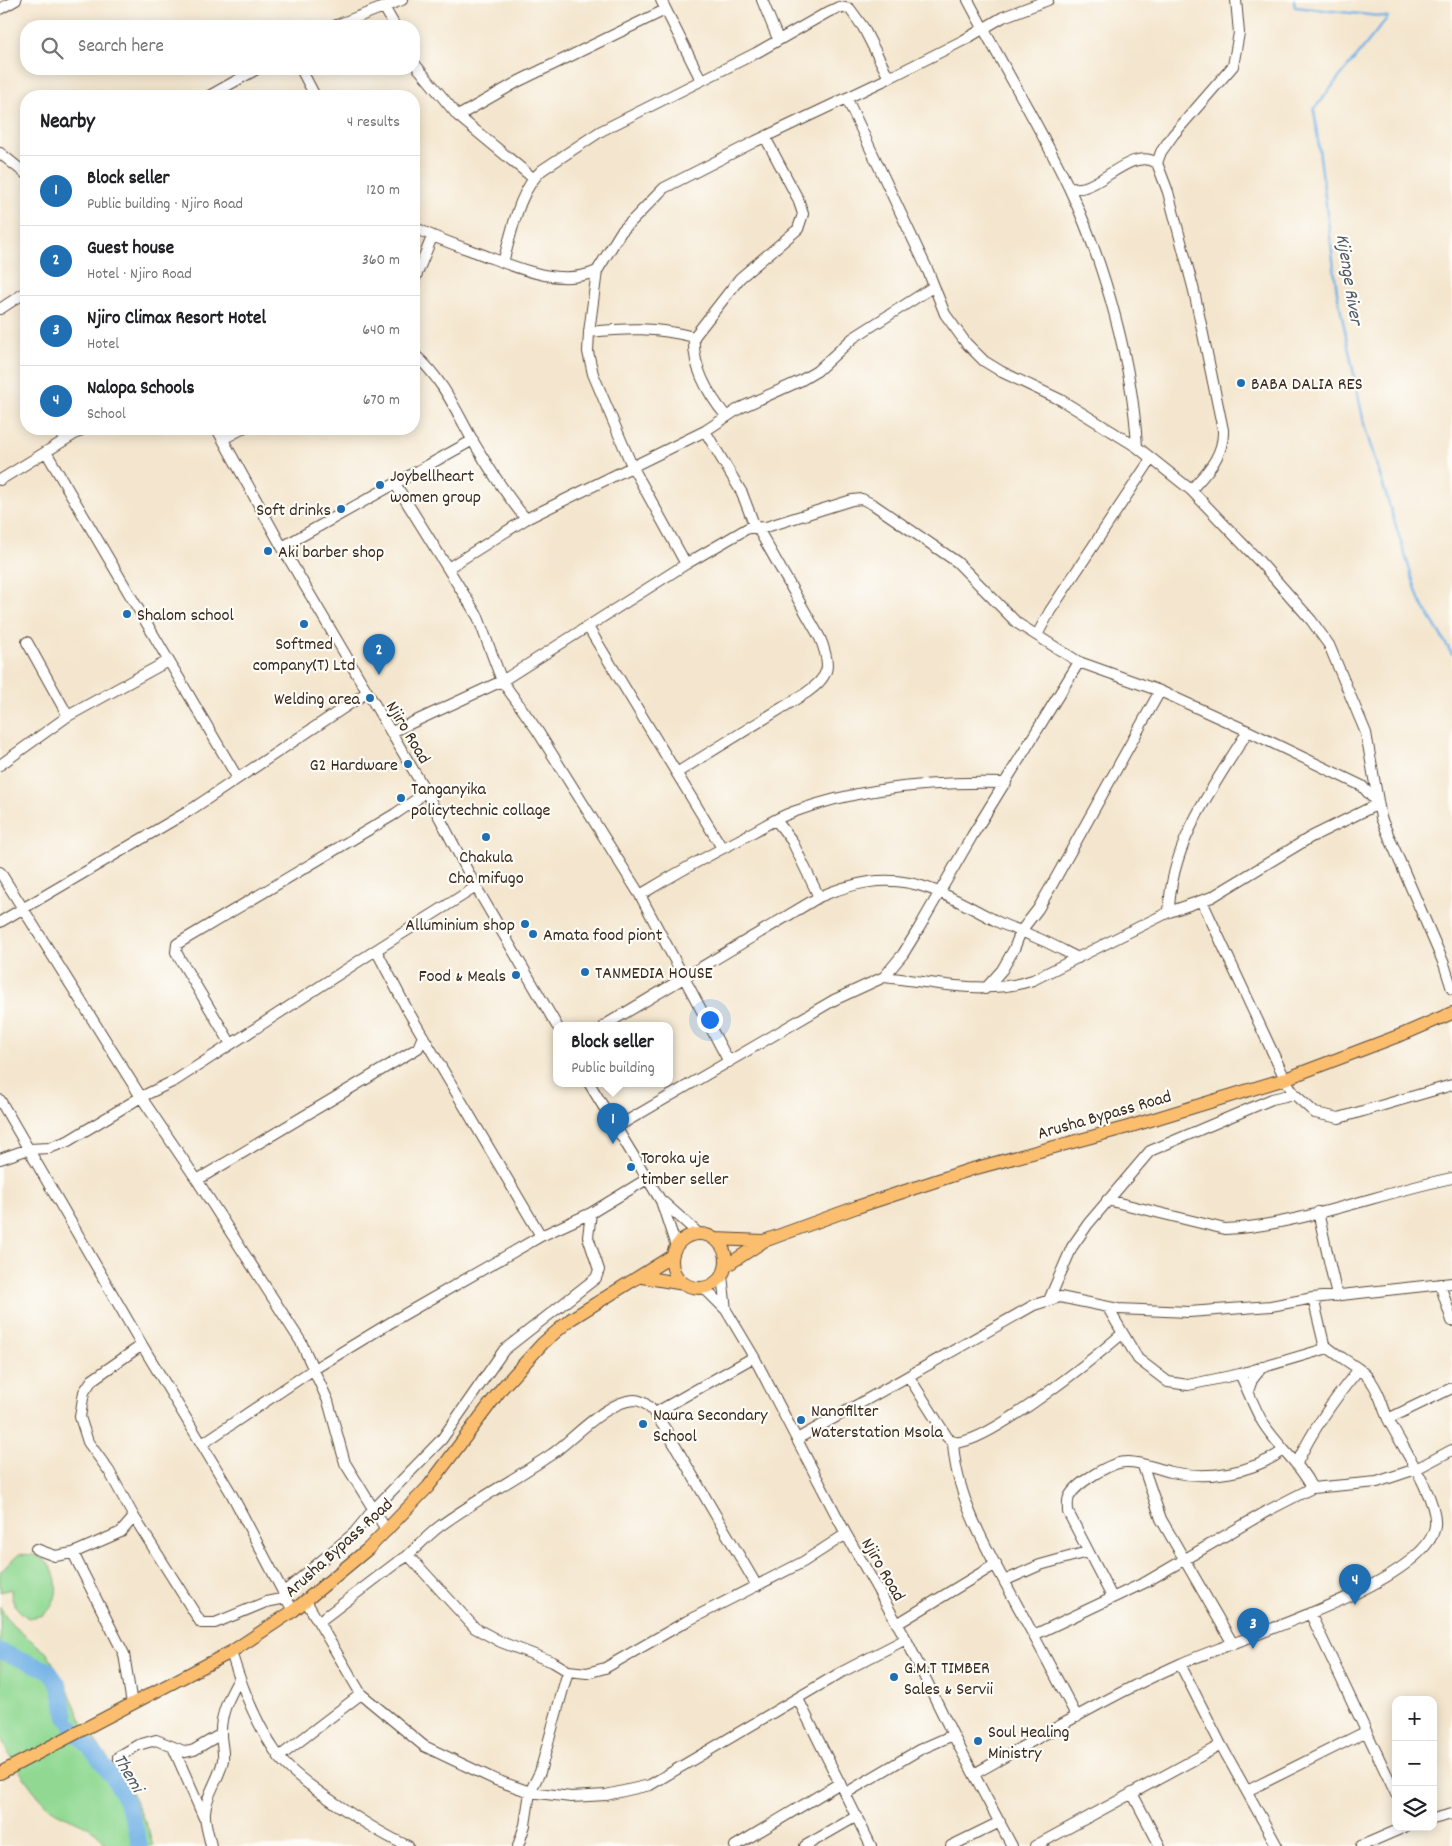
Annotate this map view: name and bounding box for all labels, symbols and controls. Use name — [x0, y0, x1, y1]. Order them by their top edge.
search box — [20, 20, 420, 75]
icon: search — [38, 34, 66, 62]
text: Search here — [78, 34, 164, 61]
text: Nearby — [40, 108, 95, 138]
text: 4 results — [347, 111, 400, 134]
text: Block seller — [87, 166, 170, 193]
text: 1 — [54, 179, 58, 202]
text: 120 m — [366, 179, 400, 202]
text: Public building · Njiro Road — [87, 193, 243, 216]
water label: Kijenge River — [1327, 232, 1368, 329]
text: Guest house — [87, 236, 174, 263]
text: 2 — [53, 249, 60, 272]
text: 360 m — [362, 249, 400, 272]
text: Hotel · Njiro Road — [87, 263, 192, 286]
text: Njiro Climax Resort Hotel — [87, 306, 266, 333]
text: 3 — [52, 319, 60, 342]
text: 640 m — [362, 319, 400, 342]
text: Hotel — [87, 333, 119, 356]
place label: BABA DALIA RES — [1251, 373, 1363, 398]
text: Nalopa Schools — [87, 376, 194, 403]
marker: BABA DALIA RES — [1235, 377, 1247, 389]
text: 4 — [53, 389, 59, 412]
text: 670 m — [363, 389, 400, 412]
text: School — [87, 403, 126, 426]
place label: Joybellheart women group — [390, 465, 481, 511]
marker: Joybellheart women group — [374, 479, 386, 491]
place label: Soft drinks — [256, 499, 331, 524]
marker: Soft drinks — [335, 503, 347, 515]
place label: Aki barber shop — [278, 541, 384, 566]
marker: Aki barber shop — [262, 545, 274, 557]
place label: Shalom school — [137, 604, 234, 629]
marker: Shalom school — [121, 608, 133, 620]
marker: Softmed company(T) Ltd — [298, 618, 310, 630]
place label: Softmed company(T) Ltd — [253, 633, 355, 679]
pin: 2 — [363, 634, 395, 675]
place label: Welding area — [274, 688, 361, 713]
marker: Welding area — [364, 692, 376, 704]
street label: Njiro Road — [378, 697, 435, 769]
place label: G2 Hardware — [310, 754, 398, 779]
marker: G2 Hardware — [402, 758, 414, 770]
place label: Tanganyika policytechnic collage — [411, 778, 551, 824]
marker: Tanganyika policytechnic collage — [395, 792, 407, 804]
marker: Chakula Cha mifugo — [480, 831, 492, 843]
place label: Chakula Cha mifugo — [448, 846, 524, 892]
place label: Alluminium shop — [405, 914, 515, 939]
marker: Alluminium shop — [519, 918, 531, 930]
place label: Amata food piont — [543, 924, 663, 949]
marker: Amata food piont — [527, 928, 539, 940]
place label: TANMEDIA HOUSE — [595, 962, 713, 987]
place label: Food & Meals — [419, 965, 506, 990]
marker: TANMEDIA HOUSE — [579, 966, 591, 978]
marker: Food & Meals — [510, 969, 522, 981]
your location — [697, 1007, 723, 1033]
popup — [553, 1022, 673, 1087]
text: Block seller — [571, 1030, 654, 1057]
text: Public building — [571, 1057, 655, 1080]
street label: Arusha Bypass Road — [1035, 1085, 1175, 1147]
pin: 1 — [597, 1103, 629, 1144]
place label: Toroka uje timber seller — [641, 1147, 729, 1193]
marker: Toroka uje timber seller — [625, 1161, 637, 1173]
place label: Nanofilter Waterstation Msola — [811, 1400, 943, 1446]
place label: Naura Secondary School — [653, 1404, 768, 1450]
marker: Nanofilter Waterstation Msola — [795, 1414, 807, 1426]
marker: Naura Secondary School — [637, 1418, 649, 1430]
street label: Arusha Bypass Road — [280, 1493, 399, 1604]
street label: Njiro Road — [854, 1534, 910, 1607]
pin: 4 — [1339, 1564, 1371, 1605]
pin: 3 — [1237, 1608, 1269, 1649]
place label: G.M.T TIMBER Sales & Servii — [904, 1657, 993, 1703]
marker: G.M.T TIMBER Sales & Servii — [888, 1671, 900, 1683]
map controls — [1392, 1696, 1437, 1831]
button: + — [1392, 1696, 1437, 1741]
place label: Soul Healing Ministry — [988, 1721, 1070, 1767]
marker: Soul Healing Ministry — [972, 1735, 984, 1747]
button: − — [1392, 1741, 1437, 1786]
water label: Themi — [105, 1749, 151, 1801]
button: layers — [1392, 1786, 1437, 1831]

